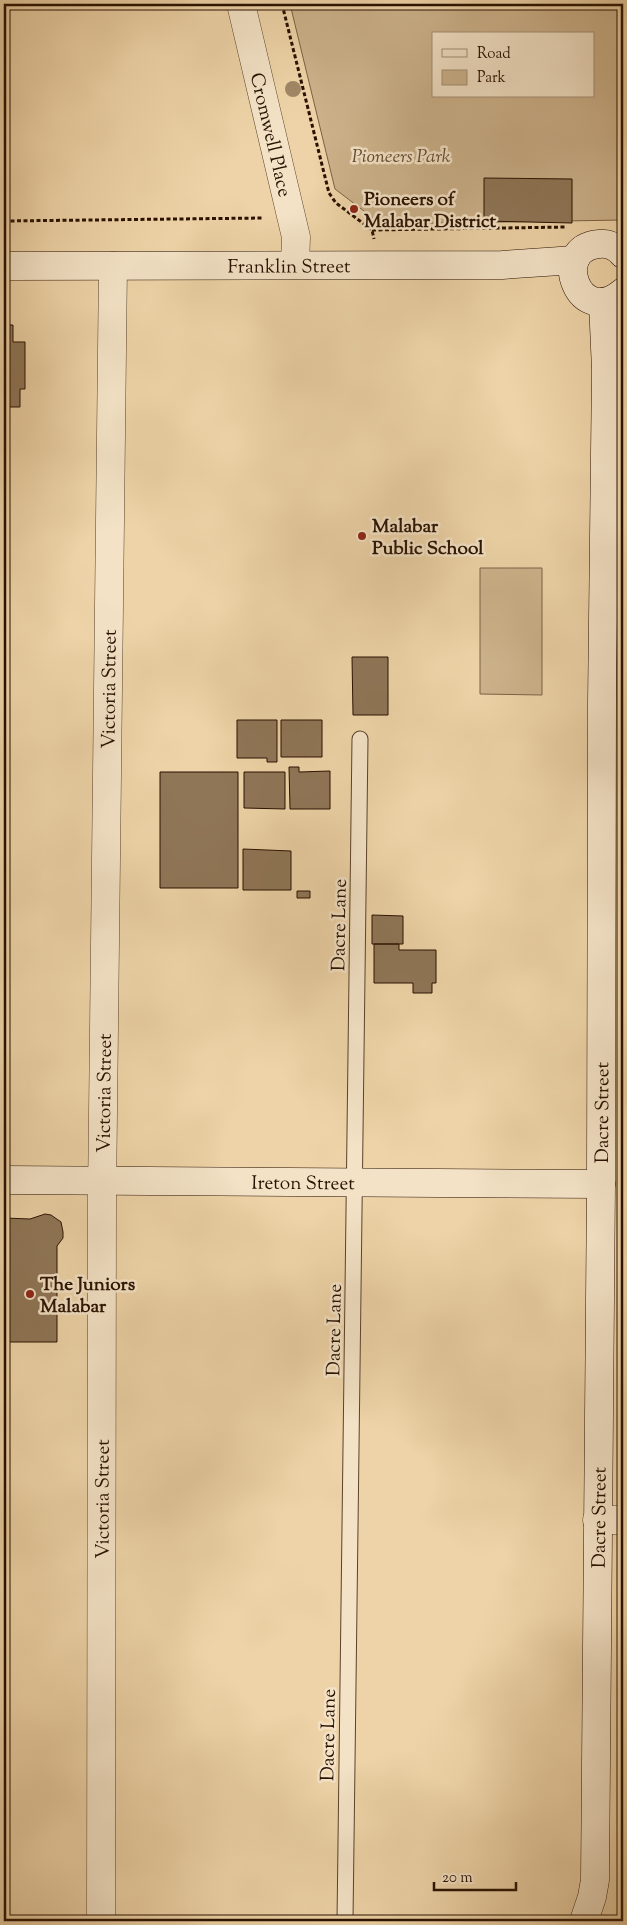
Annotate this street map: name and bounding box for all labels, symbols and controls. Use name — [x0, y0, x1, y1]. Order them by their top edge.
legend — [432, 32, 594, 98]
text: Road — [477, 44, 511, 65]
text: Park — [477, 68, 506, 89]
street label: Cromwell Place — [242, 70, 297, 200]
park label: Pioneers Park — [352, 144, 451, 171]
place label: Pioneers of Malabar District — [364, 187, 496, 236]
marker: Pioneers of Malabar District — [348, 203, 360, 215]
street label: Franklin Street — [228, 254, 351, 282]
place label: Malabar Public School — [372, 514, 484, 563]
marker: Malabar Public School — [356, 530, 368, 542]
street label: Victoria Street — [96, 629, 125, 749]
street label: Dacre Lane — [326, 879, 355, 971]
street label: Victoria Street — [92, 1033, 120, 1153]
street label: Dacre Street — [590, 1061, 617, 1163]
street label: Ireton Street — [251, 1171, 355, 1198]
place label: The Juniors Malabar — [40, 1272, 136, 1321]
street label: Dacre Lane — [321, 1284, 350, 1376]
marker: The Juniors Malabar — [24, 1288, 36, 1300]
street label: Victoria Street — [91, 1439, 118, 1559]
street label: Dacre Street — [587, 1466, 615, 1568]
street label: Dacre Lane — [315, 1689, 344, 1781]
scale bar — [434, 1860, 517, 1892]
text: 20 m — [442, 1868, 473, 1889]

